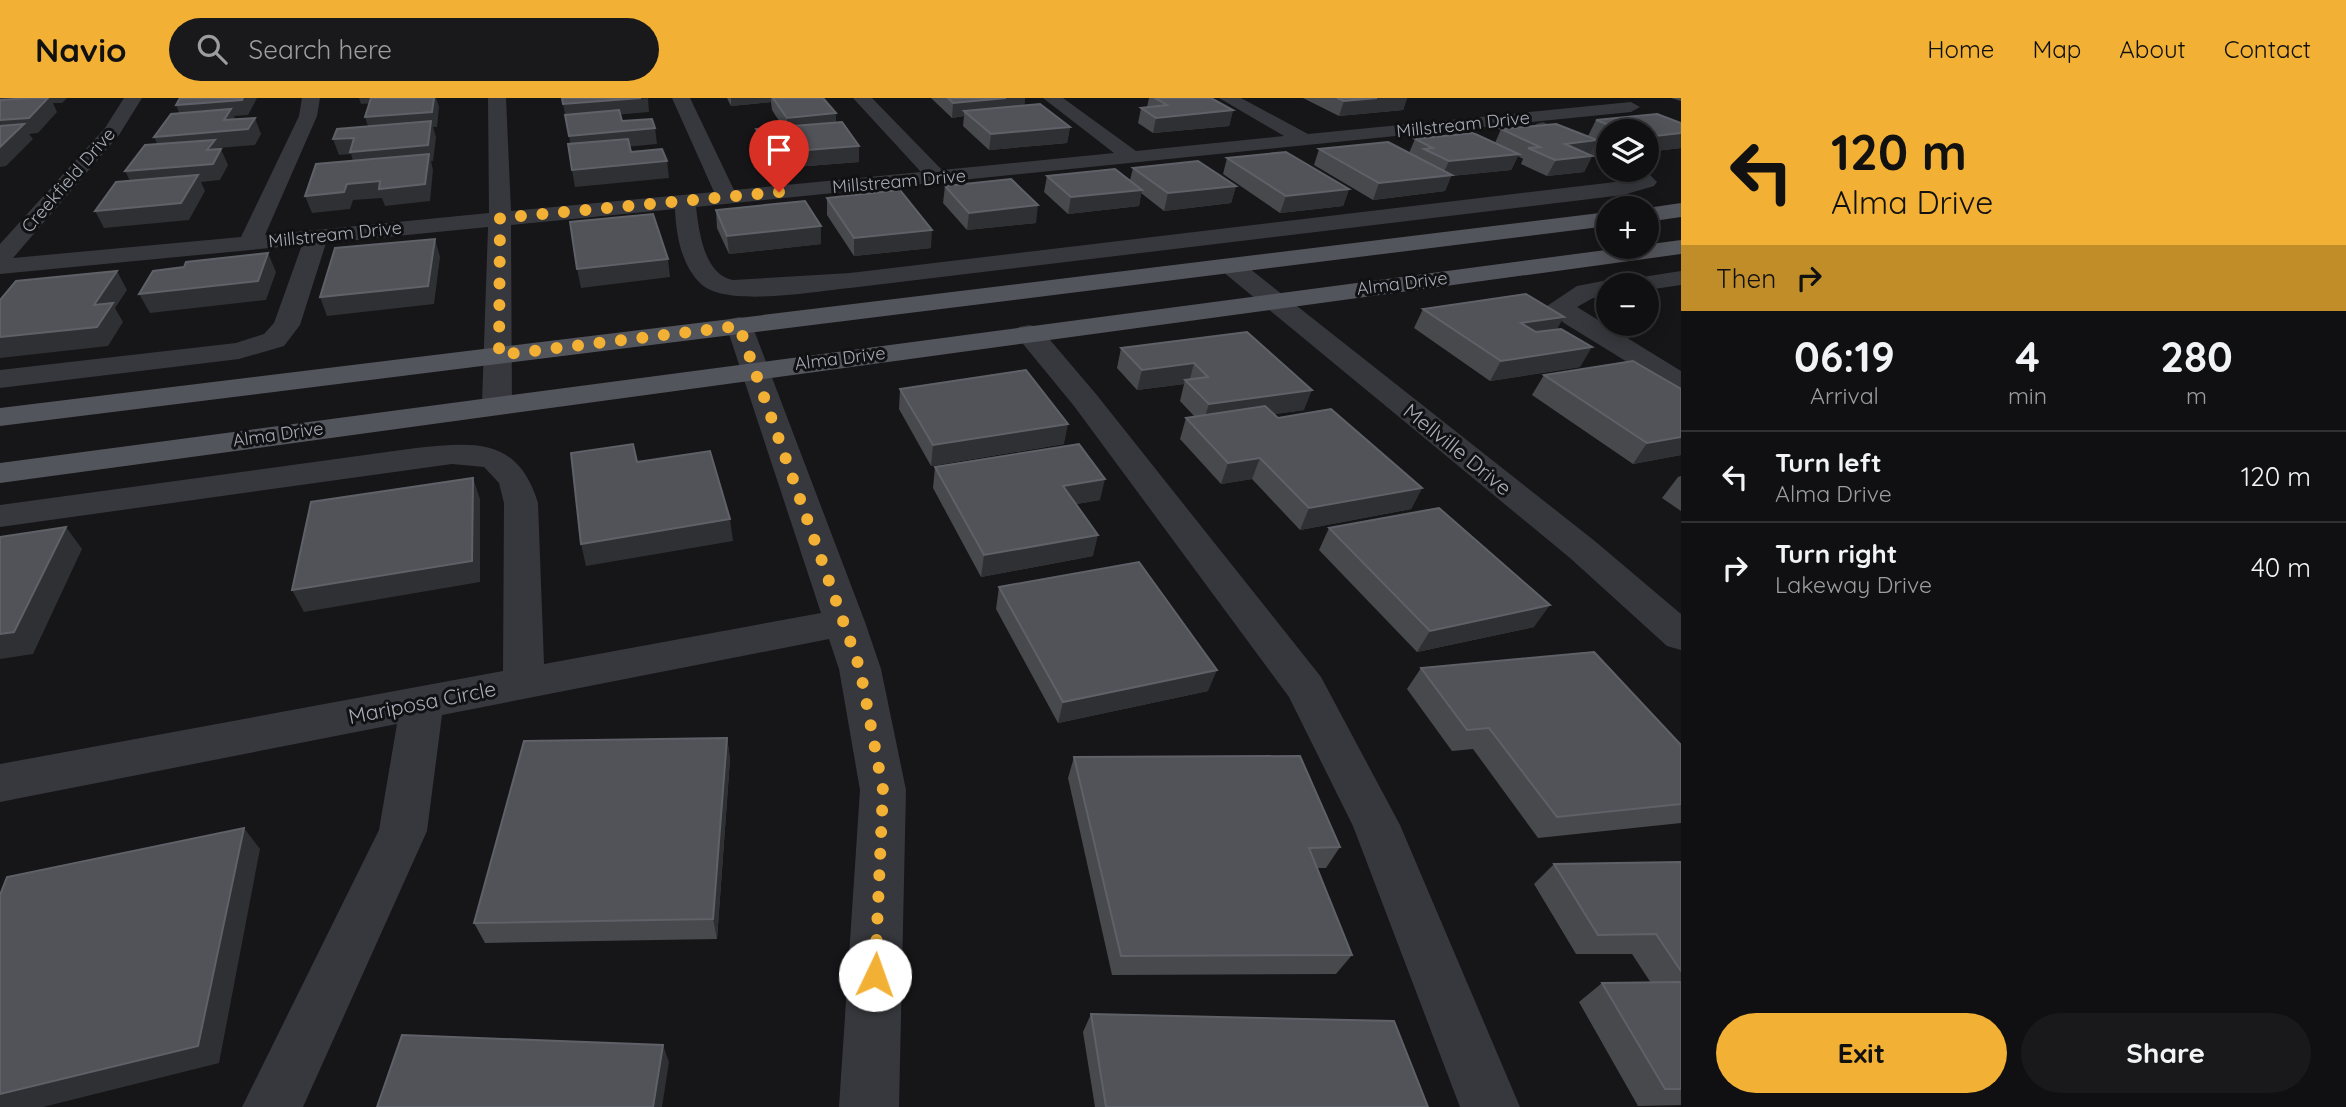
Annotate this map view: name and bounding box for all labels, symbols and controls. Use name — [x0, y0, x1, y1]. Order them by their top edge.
search box — [169, 18, 659, 81]
text: Navio — [35, 29, 127, 70]
icon: search — [193, 30, 231, 68]
text: Search here — [249, 33, 392, 66]
text: Home — [1927, 34, 1994, 64]
text: Map — [2032, 34, 2081, 64]
text: About — [2119, 34, 2186, 64]
text: Contact — [2224, 34, 2311, 64]
street label: Millstream Drive — [1395, 106, 1531, 142]
map controls — [1596, 119, 1659, 336]
button: layers — [1596, 119, 1659, 182]
pin — [749, 120, 809, 192]
text: 120 m — [1831, 121, 1967, 182]
street label: Creekfield Drive — [16, 123, 120, 237]
icon: left — [1716, 126, 1807, 217]
icon: arrive — [760, 131, 798, 169]
street label: Millstream Drive — [831, 164, 967, 198]
text: Alma Drive — [1831, 182, 1993, 222]
button: + — [1596, 196, 1659, 259]
street label: Millstream Drive — [267, 216, 403, 252]
icon: right — [1790, 259, 1828, 297]
text: Then — [1716, 262, 1776, 295]
street label: Alma Drive — [1355, 266, 1449, 300]
button: − — [1596, 273, 1659, 336]
text: 06:19 — [1794, 330, 1895, 383]
text: 4 — [2015, 330, 2040, 383]
text: 280 — [2160, 330, 2233, 383]
street label: Alma Drive — [793, 341, 887, 375]
text: Arrival — [1810, 381, 1879, 410]
text: min — [2008, 381, 2047, 410]
text: m — [2186, 381, 2207, 410]
street label: Mellville Drive — [1399, 397, 1517, 501]
street label: Alma Drive — [231, 416, 325, 452]
text: Turn left — [1775, 446, 1882, 479]
icon: left — [1716, 458, 1754, 496]
text: 120 m — [2241, 460, 2311, 493]
text: Alma Drive — [1775, 479, 1892, 508]
text: Turn right — [1775, 537, 1897, 570]
icon: right — [1716, 549, 1754, 587]
text: 40 m — [2251, 551, 2311, 584]
text: Lakeway Drive — [1775, 570, 1932, 599]
street label: Mariposa Circle — [346, 675, 498, 729]
position arrow — [838, 938, 912, 1012]
button: Exit — [1716, 1013, 2007, 1093]
button: Share — [2021, 1013, 2311, 1093]

